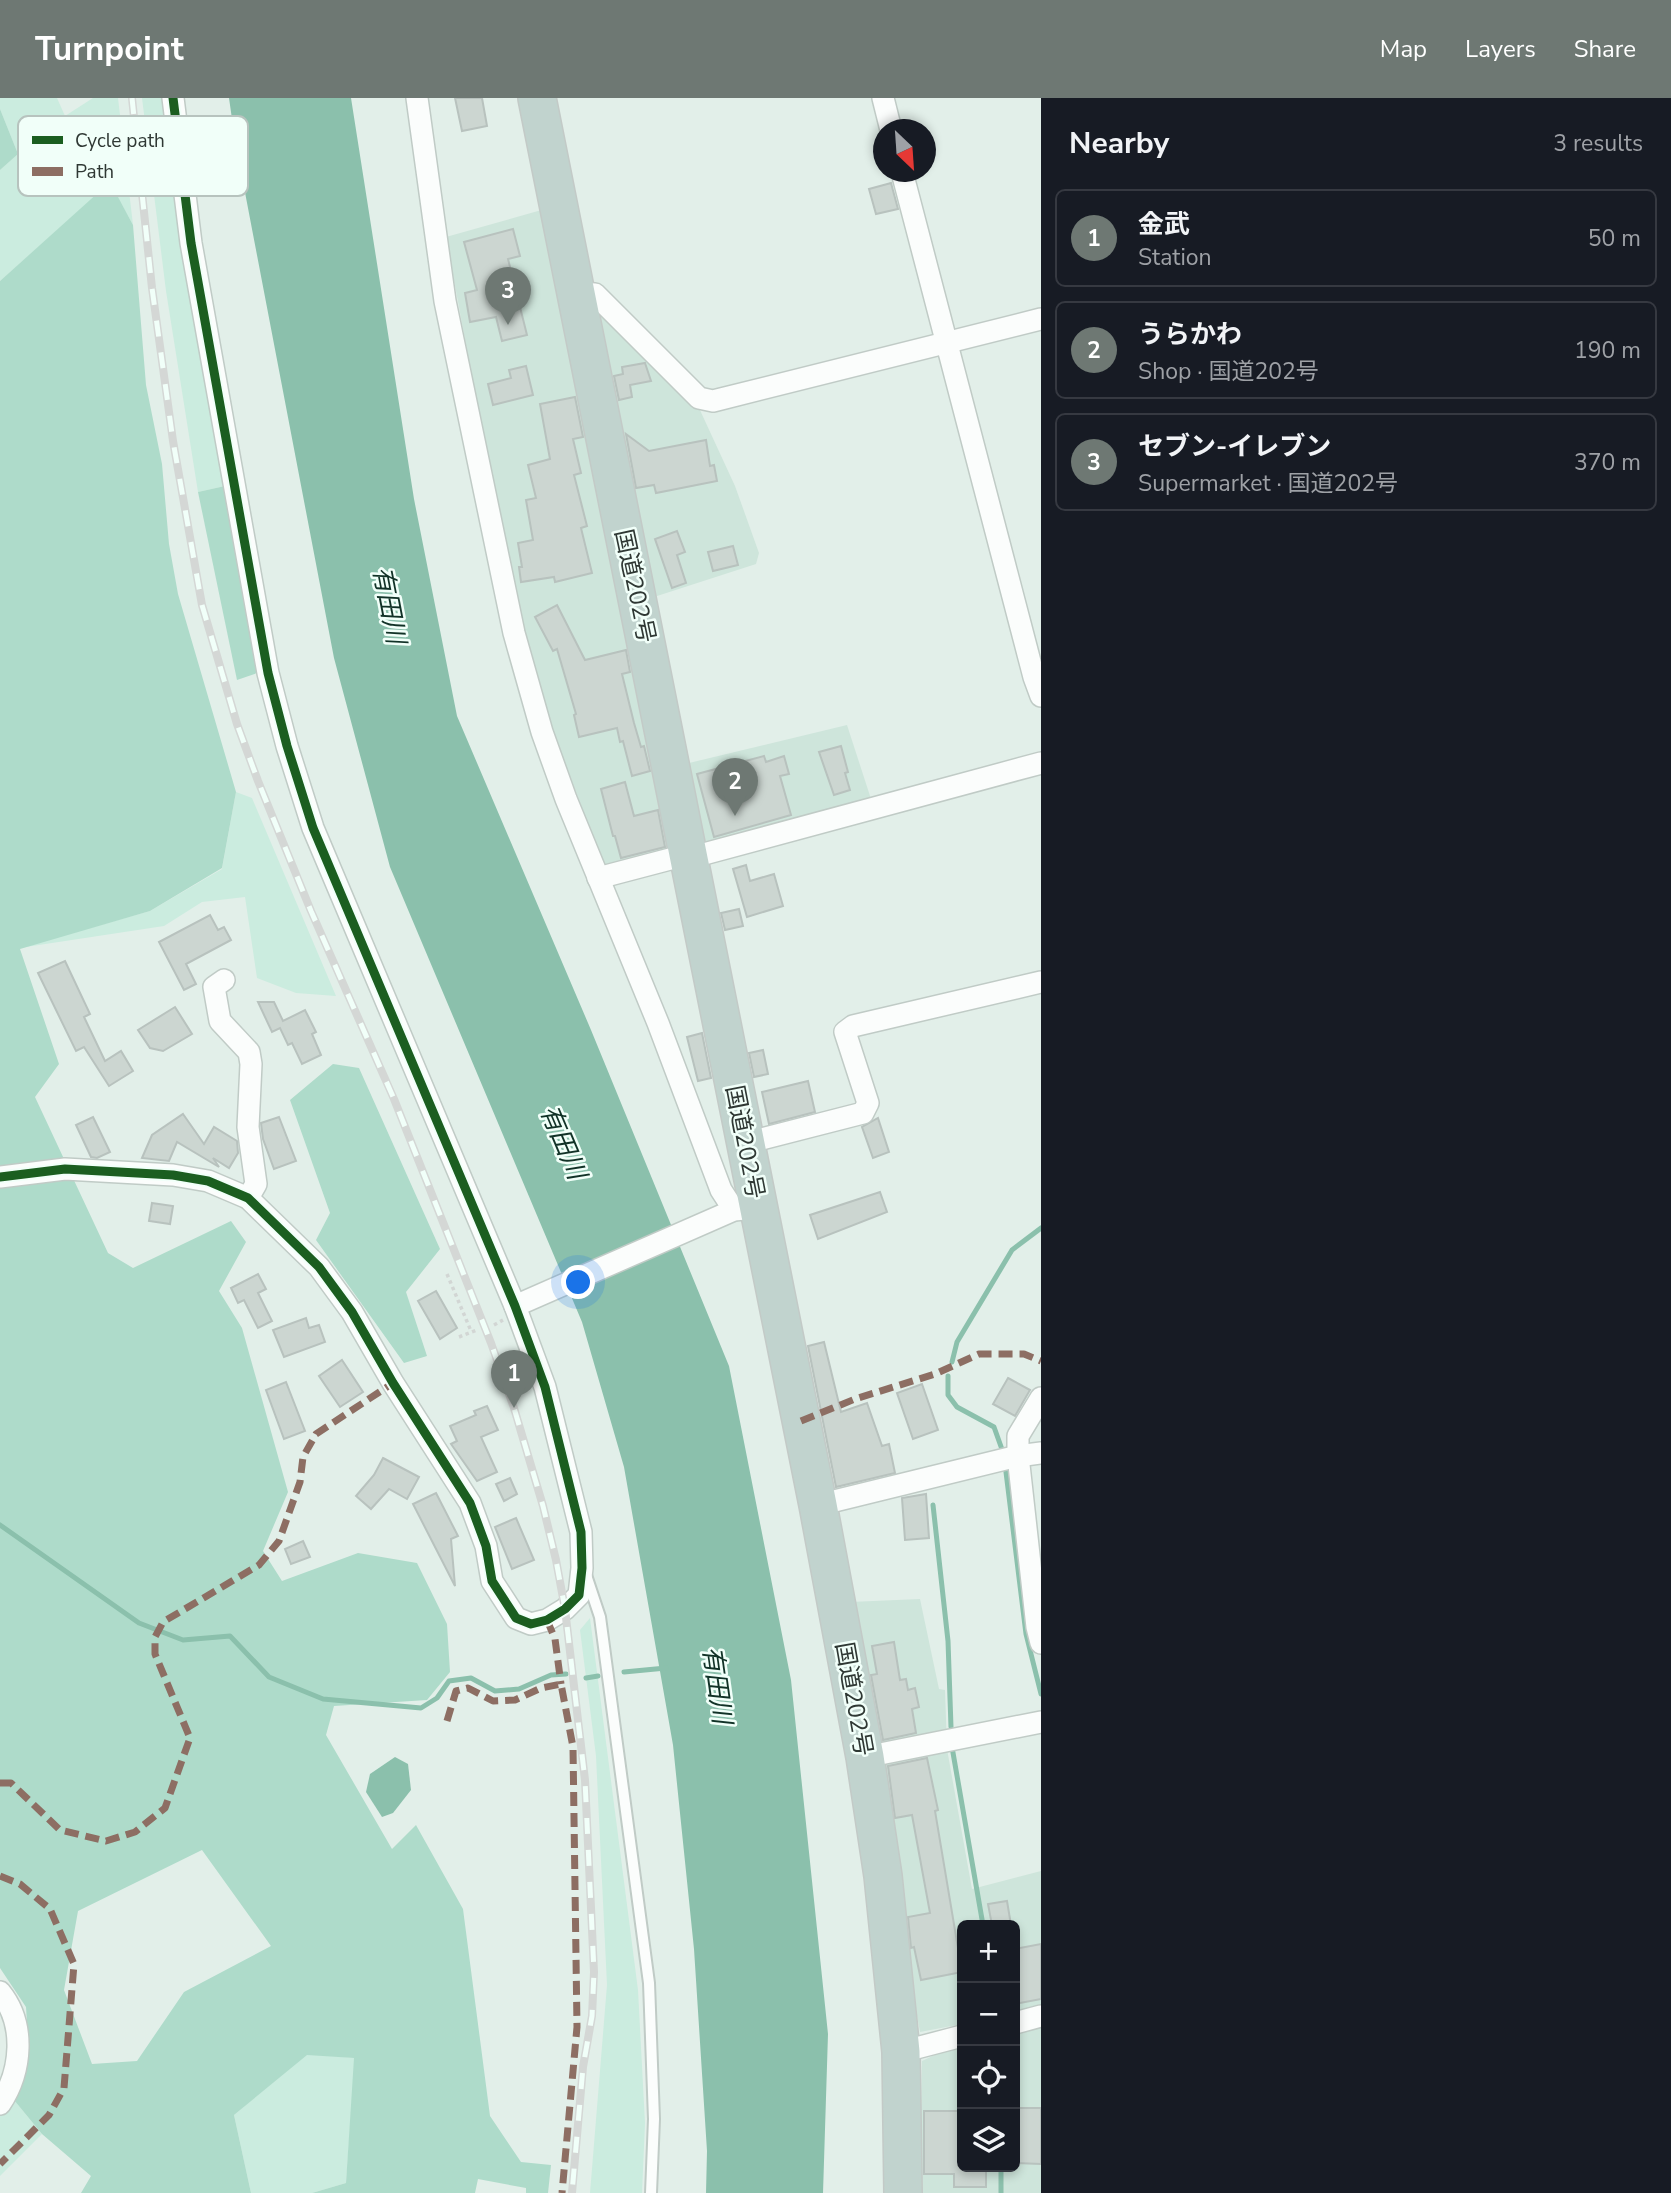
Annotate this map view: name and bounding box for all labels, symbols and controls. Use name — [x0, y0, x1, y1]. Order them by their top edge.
text: Turnpoint — [35, 27, 184, 72]
text: Map — [1380, 33, 1427, 65]
text: Layers — [1465, 33, 1536, 65]
text: Share — [1574, 33, 1636, 65]
legend — [18, 116, 248, 196]
north arrow — [873, 119, 936, 182]
text: Nearby — [1069, 123, 1169, 164]
text: Cycle path — [75, 128, 165, 154]
text: 3 results — [1553, 128, 1643, 159]
text: Path — [75, 159, 114, 185]
text: 金武 — [1138, 207, 1190, 242]
text: 1 — [1087, 223, 1101, 254]
text: 50 m — [1588, 223, 1641, 254]
text: Station — [1138, 242, 1212, 273]
pin: 3 — [485, 267, 531, 325]
text: うらかわ — [1138, 317, 1242, 352]
text: 2 — [1087, 335, 1101, 366]
text: 190 m — [1574, 335, 1641, 366]
text: Shop · 国道202号 — [1138, 356, 1319, 387]
text: セブン-イレブン — [1138, 429, 1331, 464]
text: 3 — [1087, 447, 1101, 478]
text: 370 m — [1574, 447, 1641, 478]
text: Supermarket · 国道202号 — [1138, 468, 1398, 499]
street label: 国道202号 — [607, 526, 663, 646]
water label: 有田川 — [364, 563, 414, 650]
pin: 2 — [712, 758, 758, 816]
street label: 国道202号 — [718, 1082, 772, 1202]
water label: 有田川 — [532, 1099, 596, 1187]
your location — [561, 1265, 595, 1299]
pin: 1 — [491, 1350, 537, 1408]
street label: 国道202号 — [828, 1639, 880, 1759]
water label: 有田川 — [694, 1644, 740, 1729]
map controls — [957, 1920, 1020, 2172]
button: + — [957, 1920, 1020, 1983]
button: − — [957, 1983, 1020, 2046]
button: locate — [957, 2046, 1020, 2109]
button: layers — [957, 2109, 1020, 2172]

